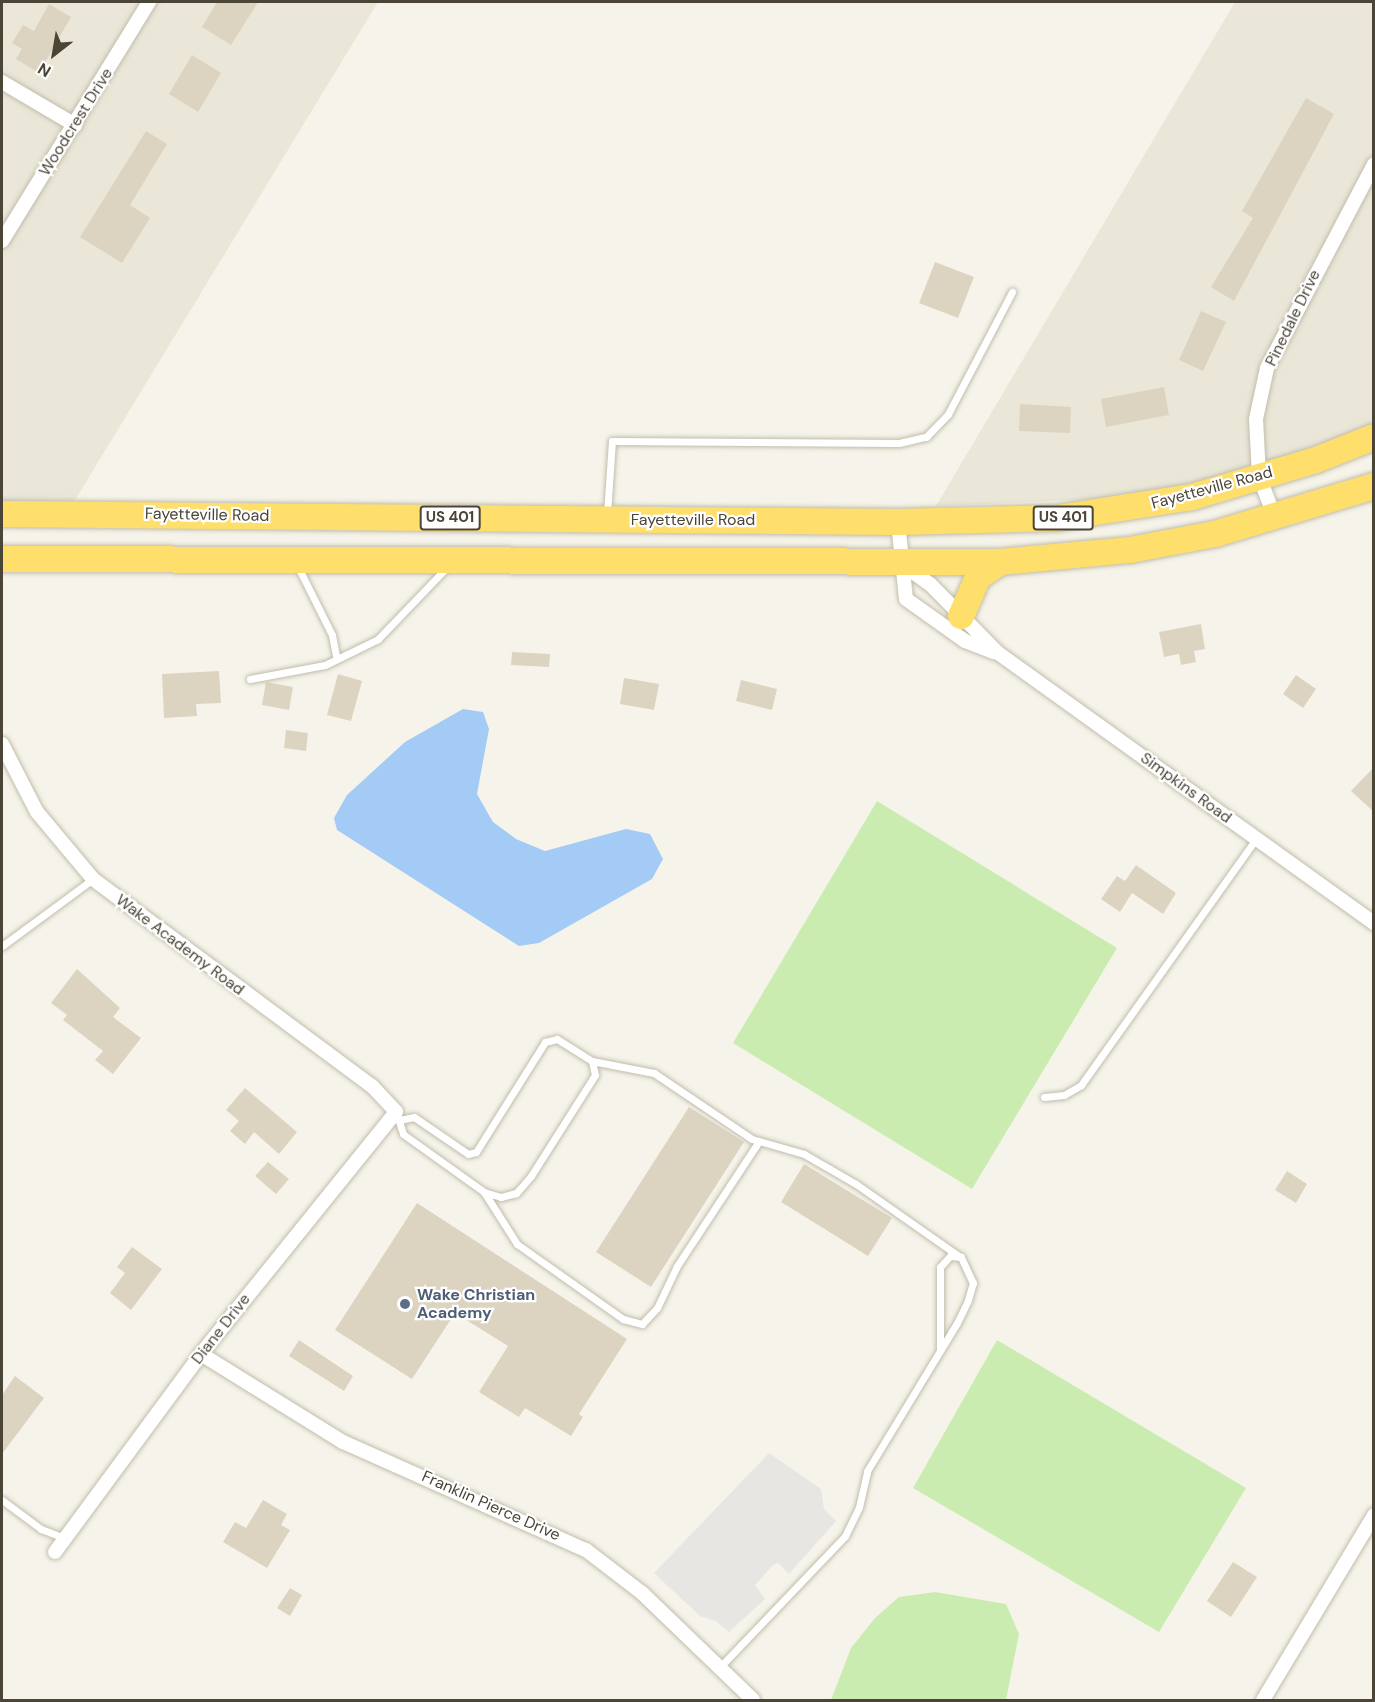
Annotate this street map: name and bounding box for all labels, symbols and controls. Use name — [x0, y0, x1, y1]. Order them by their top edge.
north arrow — [24, 24, 84, 84]
text: N — [34, 58, 55, 82]
street label: Woodcrest Drive — [35, 64, 117, 180]
street label: Pinedale Drive — [1261, 267, 1325, 369]
street label: Fayetteville Road — [1149, 463, 1275, 513]
street label: Fayetteville Road — [145, 504, 269, 526]
road number: US 401 — [418, 506, 482, 530]
road number: US 401 — [1032, 506, 1094, 530]
street label: Fayetteville Road — [631, 510, 755, 530]
street label: Simpkins Road — [1137, 748, 1235, 828]
street label: Wake Academy Road — [112, 890, 248, 1000]
place label: Wake Christian Academy — [417, 1285, 535, 1323]
street label: Diane Drive — [188, 1290, 254, 1368]
marker: Wake Christian Academy — [398, 1297, 412, 1311]
street label: Franklin Pierce Drive — [419, 1467, 563, 1545]

